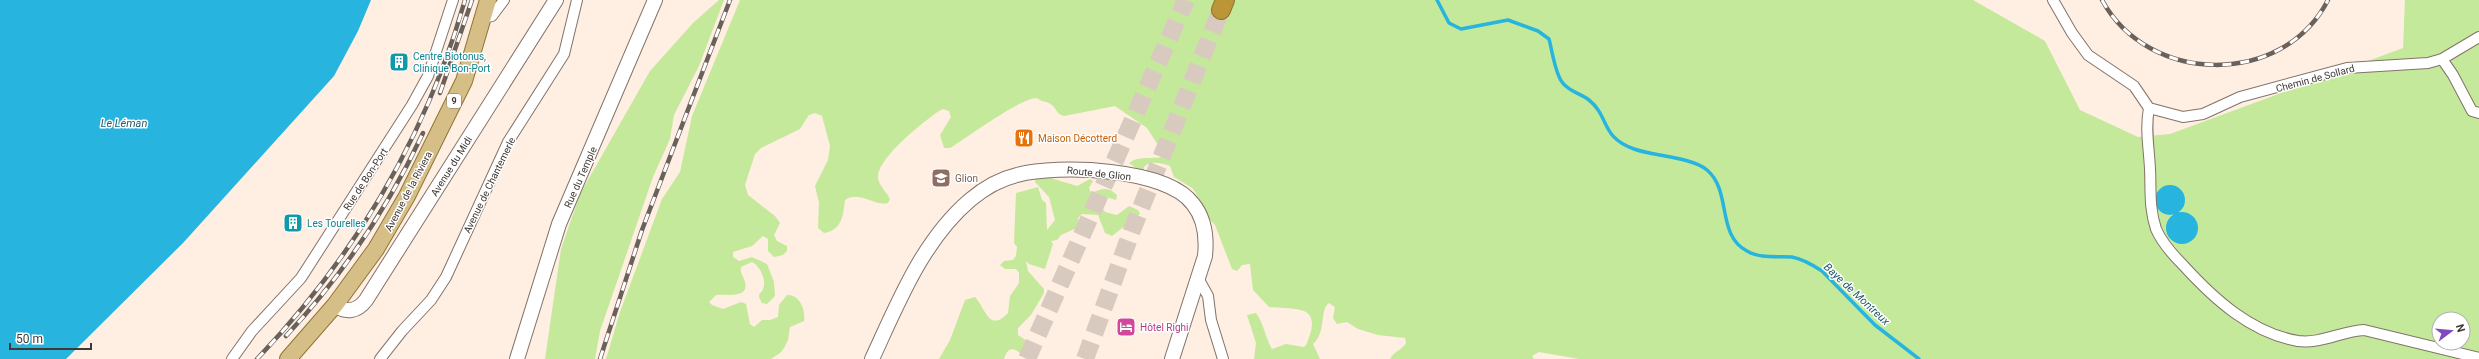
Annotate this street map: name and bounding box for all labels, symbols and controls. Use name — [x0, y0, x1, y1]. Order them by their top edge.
building icon: Centre Biotonus, Clinique Bon-Port — [388, 51, 410, 73]
place label: Centre Biotonus, Clinique Bon-Port — [413, 51, 490, 74]
street label: Chemin de Sollard — [2275, 63, 2356, 94]
road number: 9 — [447, 94, 461, 108]
water label: Le Léman — [101, 117, 147, 130]
restaurant icon: Maison Décotterd — [1013, 127, 1035, 149]
place label: Maison Décotterd — [1038, 133, 1117, 144]
street label: Avenue du Midi — [429, 134, 474, 198]
street label: Avenue de Chantemerle — [461, 135, 517, 235]
street label: Rue du Temple — [562, 145, 599, 210]
street label: Rue de Bon-Port — [341, 146, 390, 212]
street label: Avenue de la Riviera — [383, 149, 434, 233]
street label: Route de Glion — [1066, 165, 1132, 182]
school or university icon: Glion — [930, 167, 952, 189]
place label: Glion — [955, 173, 978, 184]
building icon: Les Tourelles — [282, 212, 304, 234]
place label: Les Tourelles — [307, 218, 366, 229]
water label: Baye de Montreux — [1821, 261, 1893, 329]
north arrow — [2431, 311, 2471, 351]
hotel icon: Hôtel Righi — [1115, 316, 1137, 338]
place label: Hôtel Righi — [1140, 322, 1188, 333]
text: N — [2453, 323, 2468, 334]
scale bar — [10, 325, 91, 351]
text: 50 m — [16, 332, 43, 346]

